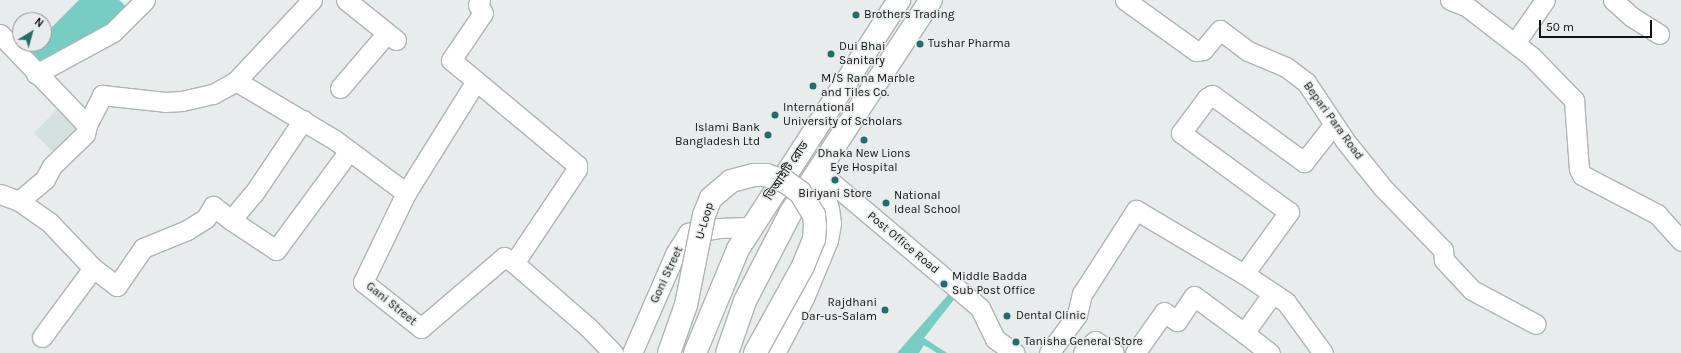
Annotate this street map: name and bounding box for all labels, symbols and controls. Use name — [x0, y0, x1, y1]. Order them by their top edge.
place label: Brothers Trading — [864, 8, 955, 22]
marker: Brothers Trading — [851, 10, 861, 20]
north arrow — [12, 12, 52, 52]
scale bar — [1541, 12, 1654, 38]
text: N — [32, 15, 46, 30]
text: 50 m — [1546, 20, 1574, 34]
place label: Tushar Pharma — [928, 37, 1010, 51]
marker: Tushar Pharma — [915, 39, 925, 49]
place label: Dui Bhai Sanitary — [839, 40, 885, 68]
marker: Dui Bhai Sanitary — [826, 49, 836, 59]
place label: M/S Rana Marble and Tiles Co. — [821, 72, 915, 100]
street label: Bepari Para Road — [1300, 79, 1366, 163]
marker: M/S Rana Marble and Tiles Co. — [808, 81, 818, 91]
place label: International University of Scholars — [783, 101, 902, 129]
marker: International University of Scholars — [770, 110, 780, 120]
place label: Islami Bank Bangladesh Ltd — [675, 121, 760, 149]
marker: Islami Bank Bangladesh Ltd — [763, 130, 773, 140]
marker: Dhaka New Lions Eye Hospital — [859, 135, 869, 145]
street label: ডিআইটি রোড — [762, 139, 812, 203]
place label: Dhaka New Lions Eye Hospital — [817, 147, 911, 175]
marker: Biriyani Store — [830, 175, 840, 185]
place label: Biriyani Store — [798, 187, 872, 201]
place label: National Ideal School — [894, 189, 961, 217]
marker: National Ideal School — [881, 198, 891, 208]
street label: U-Loop — [693, 201, 717, 241]
street label: Post Office Road — [864, 209, 942, 277]
street label: Goni Street — [648, 244, 686, 306]
place label: Middle Badda Sub Post Office — [952, 270, 1035, 298]
street label: Gani Street — [363, 279, 419, 329]
marker: Middle Badda Sub Post Office — [939, 279, 949, 289]
place label: Rajdhani Dar-us-Salam — [801, 296, 877, 324]
marker: Rajdhani Dar-us-Salam — [880, 305, 890, 315]
place label: Dental Clinic — [1016, 309, 1086, 323]
marker: Dental Clinic — [1001, 310, 1013, 322]
place label: Tanisha General Store — [1024, 335, 1143, 349]
marker: Tanisha General Store — [1011, 337, 1021, 347]

